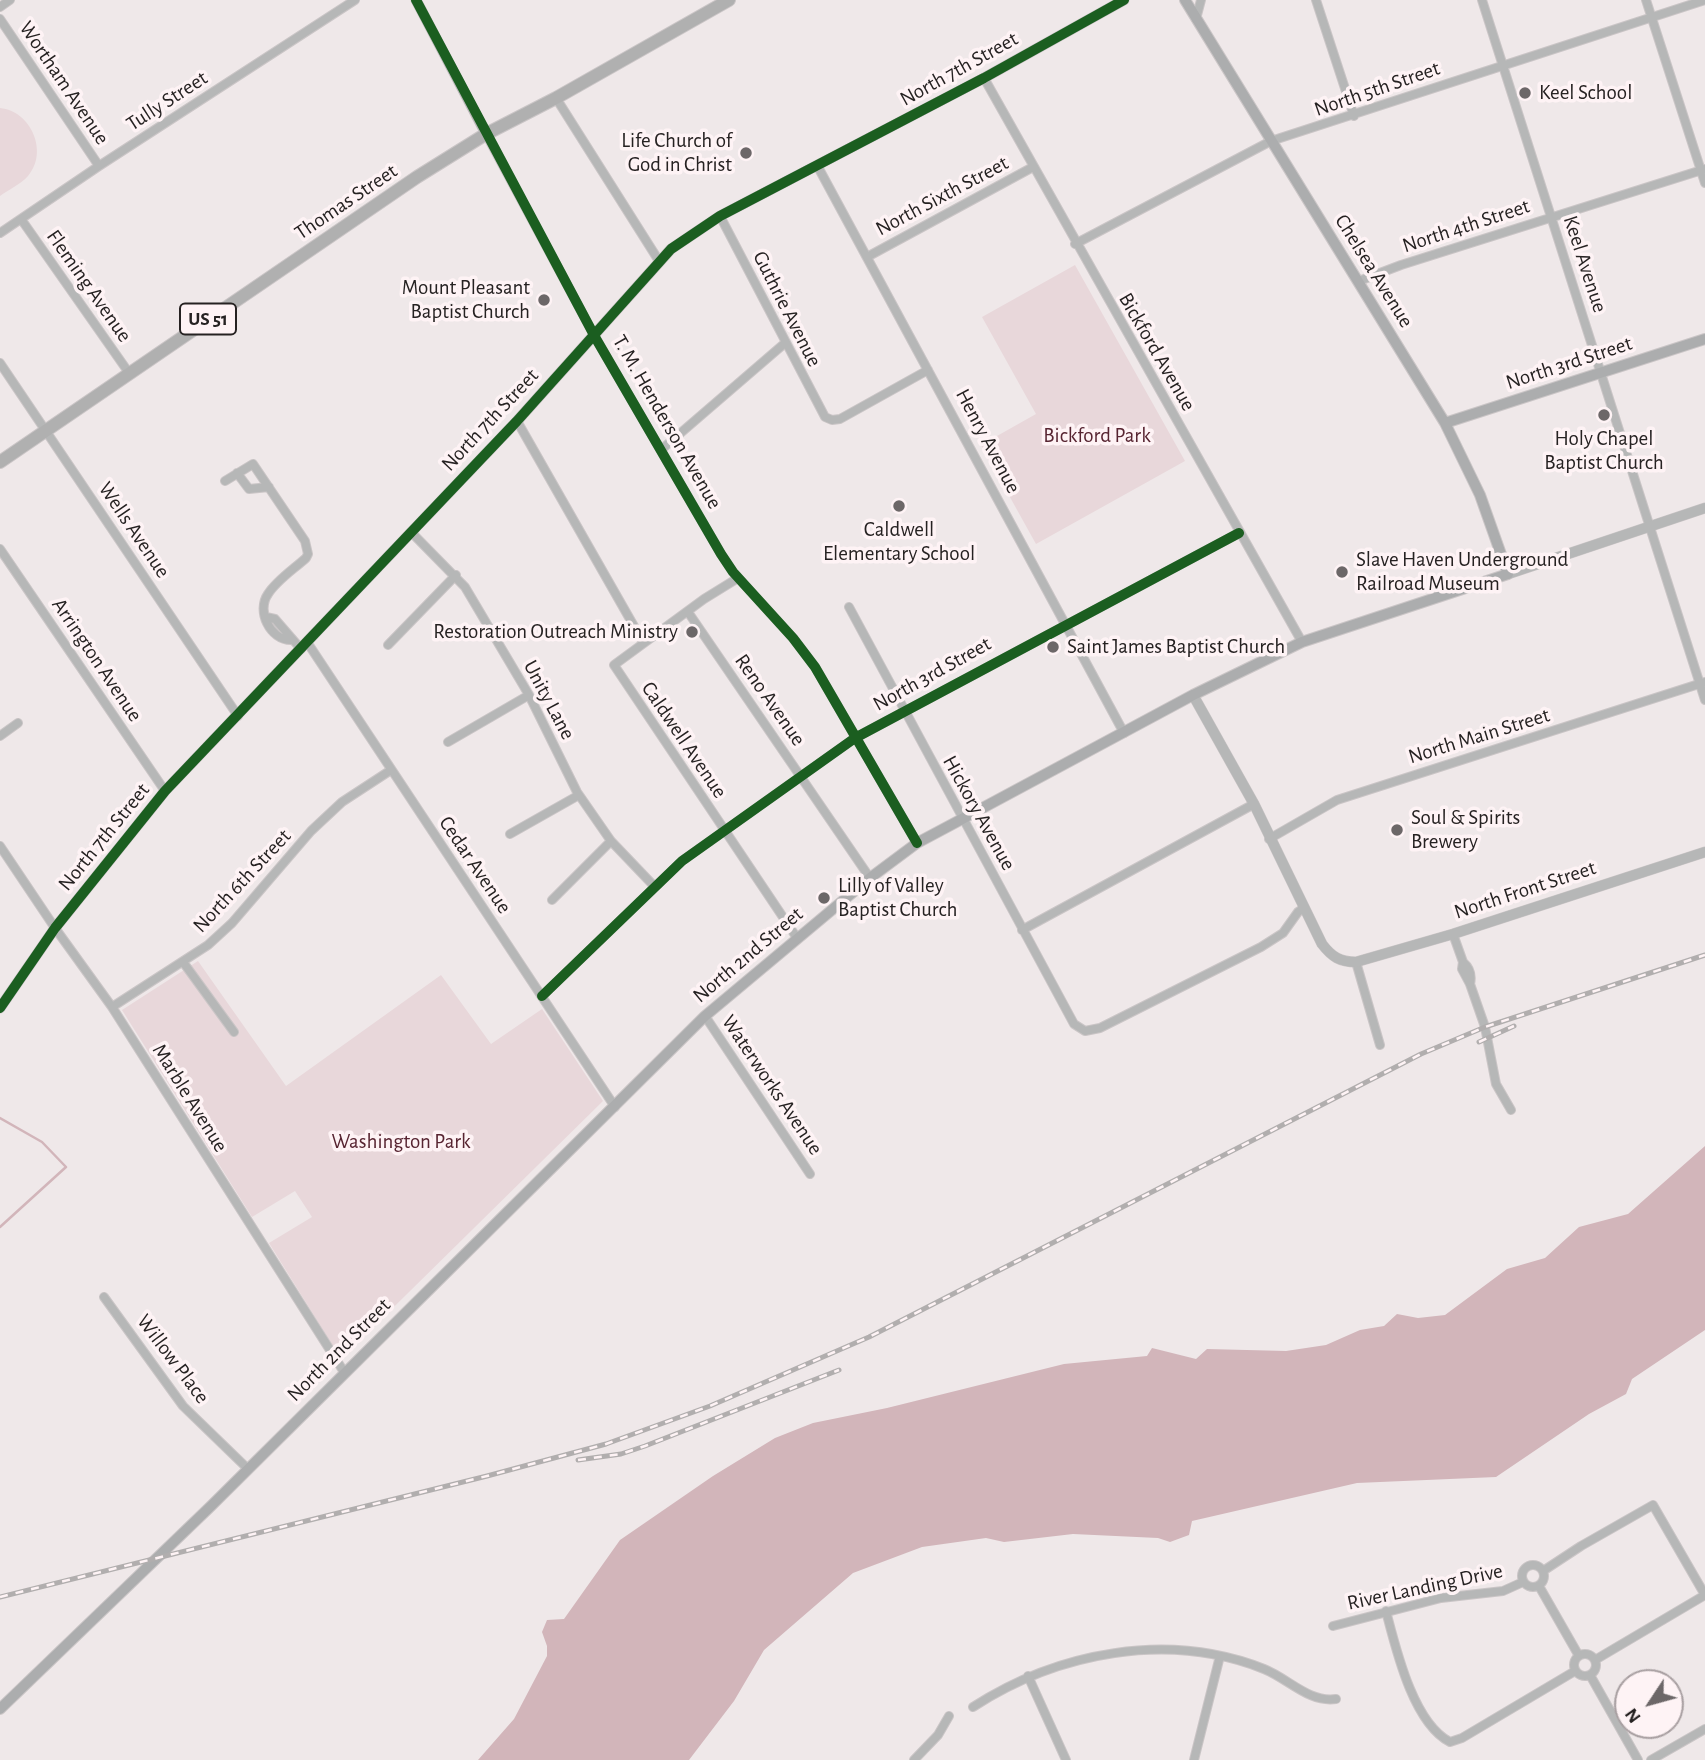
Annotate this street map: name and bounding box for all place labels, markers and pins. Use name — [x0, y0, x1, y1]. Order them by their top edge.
place label: Keel School — [1539, 80, 1632, 106]
marker: Keel School — [1517, 85, 1533, 101]
place label: Life Church of God in Christ — [621, 128, 732, 178]
marker: Life Church of God in Christ — [738, 145, 754, 161]
place label: Mount Pleasant Baptist Church — [402, 275, 530, 325]
marker: Mount Pleasant Baptist Church — [536, 292, 552, 308]
marker: Holy Chapel Baptist Church — [1596, 407, 1612, 423]
place label: Holy Chapel Baptist Church — [1544, 426, 1664, 476]
marker: Caldwell Elementary School — [891, 498, 907, 514]
place label: Caldwell Elementary School — [823, 517, 975, 567]
place label: Slave Haven Underground Railroad Museum — [1356, 547, 1568, 597]
marker: Slave Haven Underground Railroad Museum — [1334, 564, 1350, 580]
place label: Restoration Outreach Ministry — [433, 619, 678, 645]
marker: Restoration Outreach Ministry — [684, 624, 700, 640]
place label: Saint James Baptist Church — [1067, 634, 1285, 660]
marker: Saint James Baptist Church — [1045, 639, 1061, 655]
place label: Soul & Spirits Brewery — [1411, 805, 1520, 855]
marker: Soul & Spirits Brewery — [1389, 822, 1405, 838]
place label: Lilly of Valley Baptist Church — [838, 873, 957, 923]
marker: Lilly of Valley Baptist Church — [816, 890, 832, 906]

